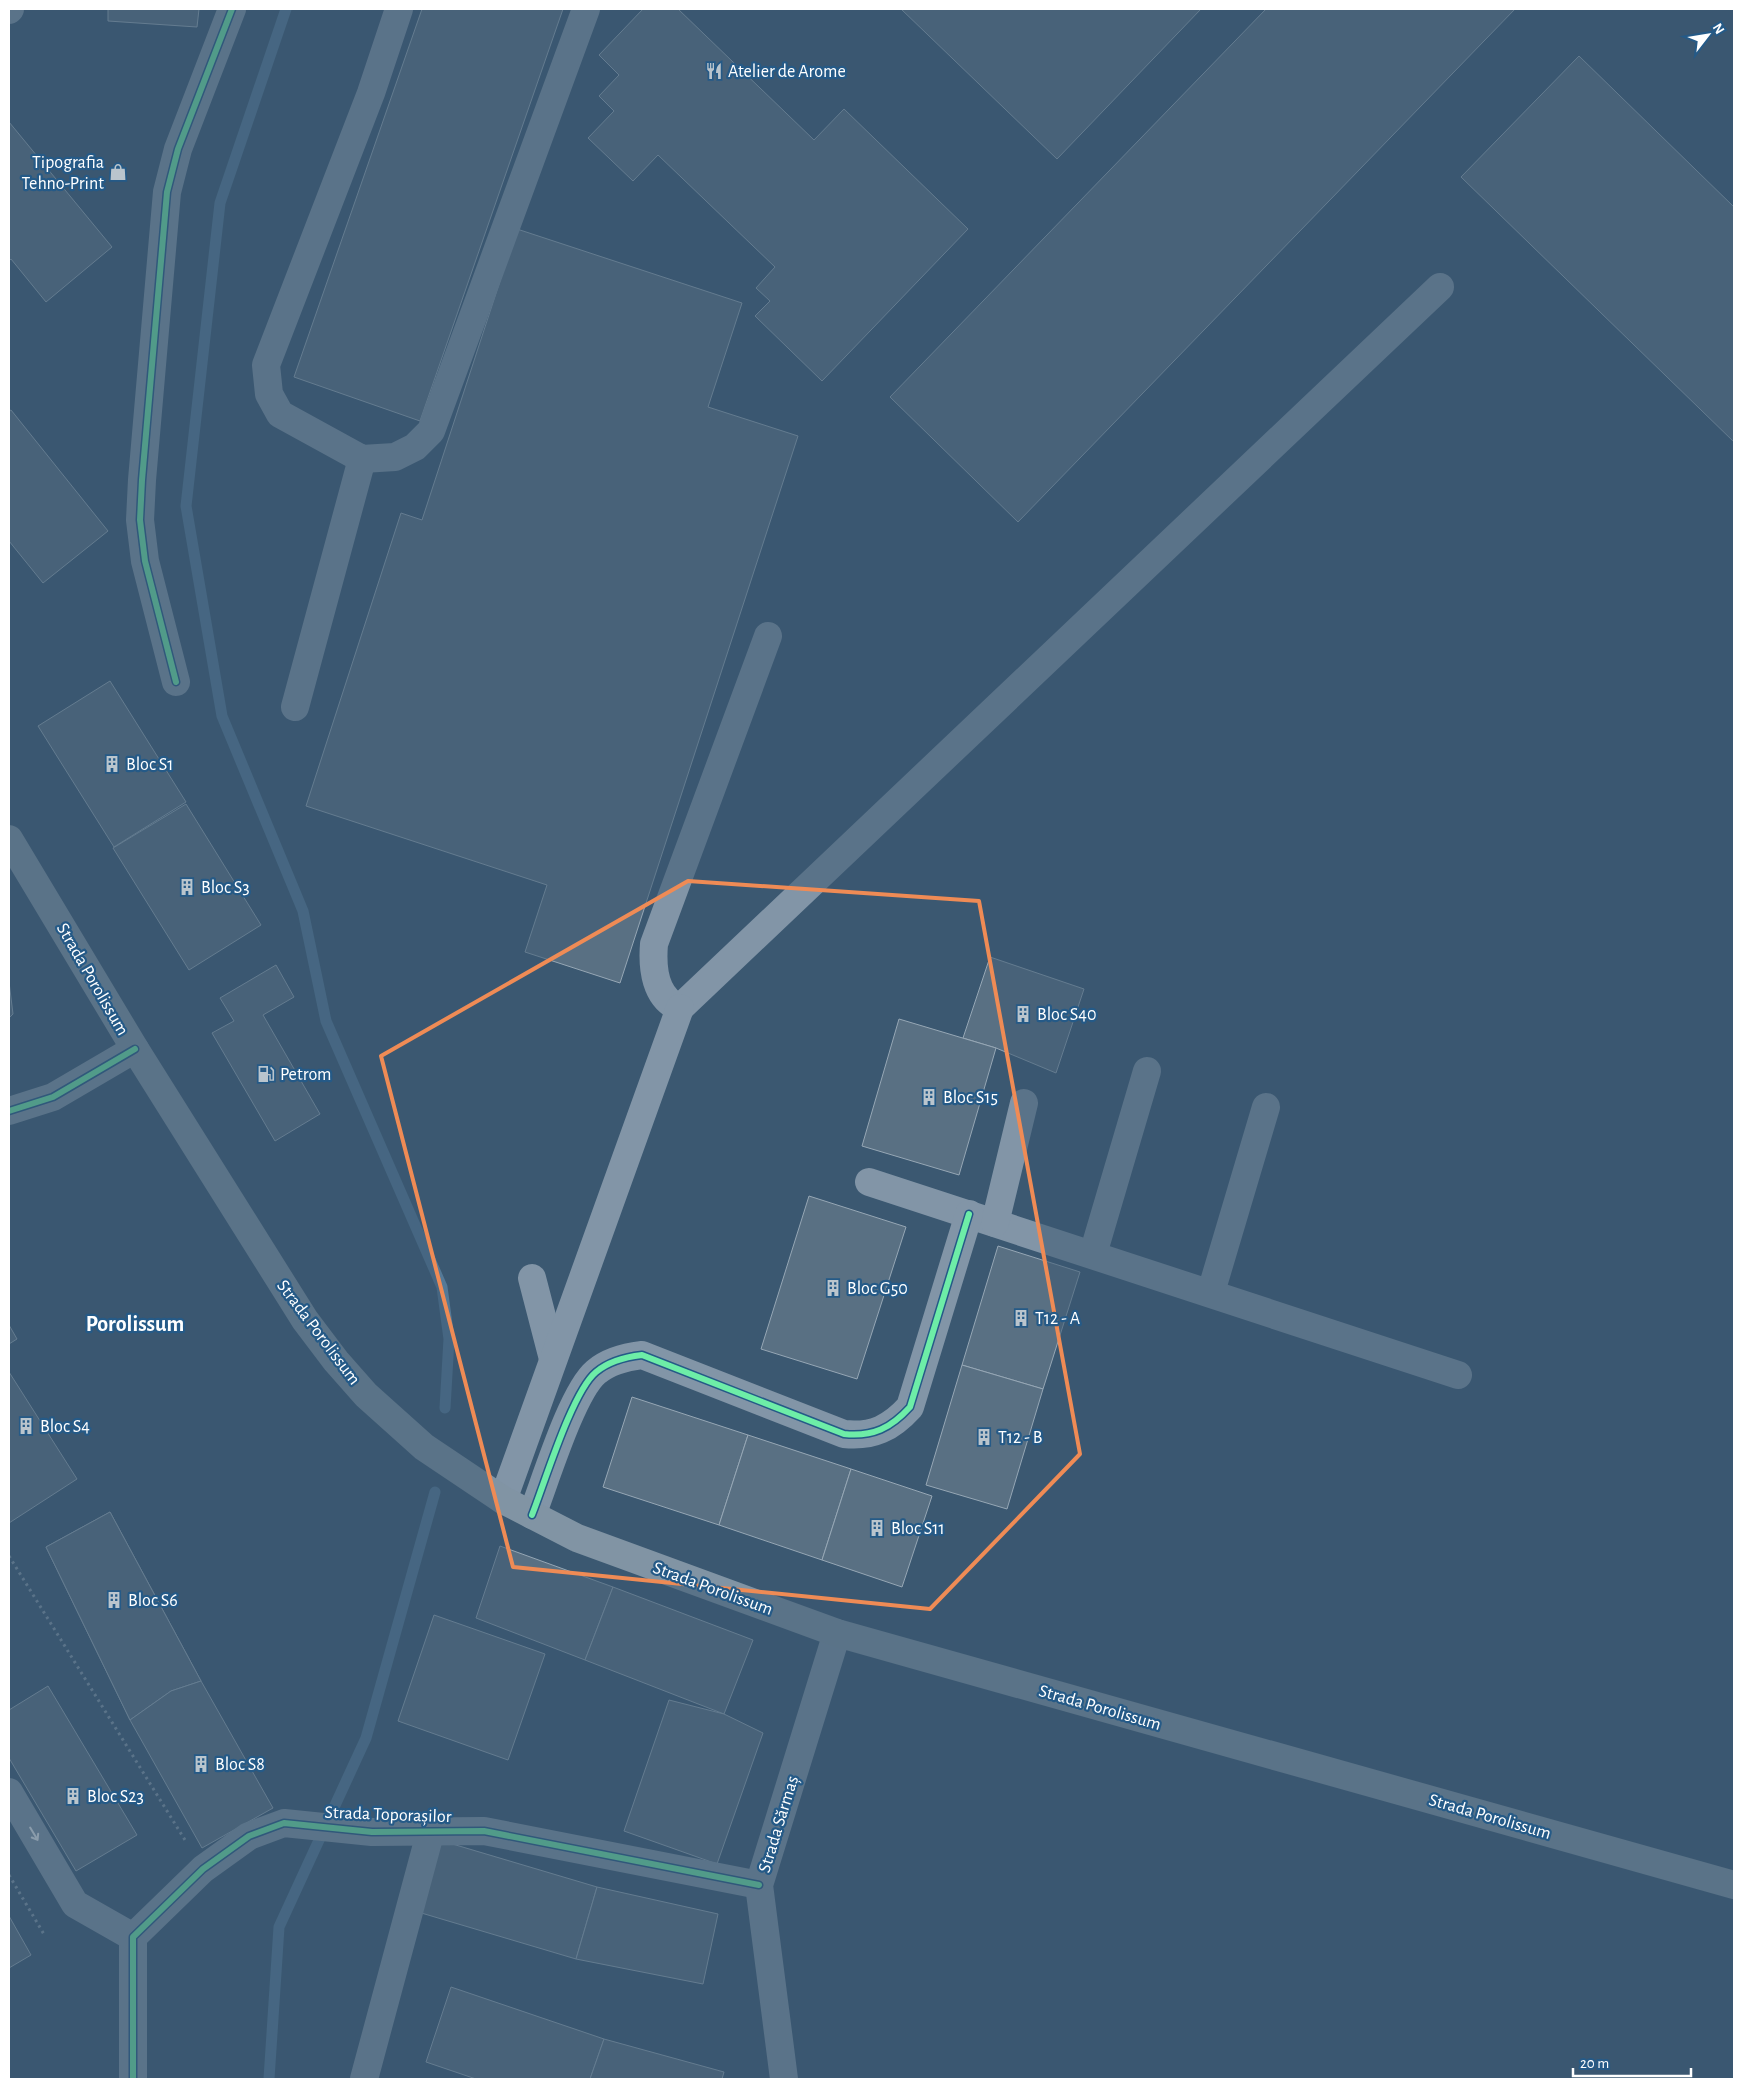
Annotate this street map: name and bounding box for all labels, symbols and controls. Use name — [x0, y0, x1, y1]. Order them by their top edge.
north arrow — [1683, 10, 1733, 60]
text: N — [1710, 21, 1727, 37]
restaurant icon: Atelier de Arome — [704, 61, 724, 81]
place label: Atelier de Arome — [728, 63, 846, 81]
place label: Tipografia Tehno-Print — [21, 154, 104, 193]
shop icon: Tipografia Tehno-Print — [108, 162, 128, 182]
building icon: Bloc S1 — [102, 754, 122, 774]
place label: Bloc S1 — [126, 756, 174, 774]
building icon: Bloc S3 — [177, 877, 197, 897]
place label: Bloc S3 — [201, 879, 250, 897]
street label: Strada Porolissum — [53, 920, 131, 1039]
building icon: Bloc S40 — [1013, 1004, 1033, 1024]
place label: Bloc S40 — [1037, 1006, 1097, 1024]
fuel station icon: Petrom — [256, 1064, 276, 1084]
place label: Petrom — [280, 1066, 332, 1084]
building icon: Bloc S15 — [919, 1087, 939, 1107]
place label: Bloc S15 — [943, 1089, 998, 1107]
street label: Strada Porolissum — [273, 1277, 363, 1388]
building icon: Bloc G50 — [823, 1278, 843, 1298]
place label: Bloc G50 — [847, 1280, 908, 1298]
building icon: T12 - A — [1011, 1308, 1031, 1328]
place label: T12 - A — [1035, 1310, 1081, 1328]
district label: Porolissum — [86, 1313, 184, 1335]
building icon: Bloc S4 — [16, 1416, 36, 1436]
place label: Bloc S4 — [40, 1418, 90, 1436]
building icon: T12 - B — [974, 1427, 994, 1447]
place label: T12 - B — [998, 1429, 1042, 1447]
building icon: Bloc S11 — [867, 1518, 887, 1538]
place label: Bloc S11 — [891, 1520, 945, 1538]
street label: Strada Porolissum — [650, 1559, 775, 1619]
building icon: Bloc S6 — [104, 1590, 124, 1610]
place label: Bloc S6 — [128, 1592, 178, 1610]
street label: Strada Porolissum — [1037, 1682, 1163, 1734]
building icon: Bloc S8 — [191, 1754, 211, 1774]
place label: Bloc S8 — [215, 1756, 265, 1774]
street label: Strada Sărmaș — [756, 1774, 803, 1875]
building icon: Bloc S23 — [63, 1786, 83, 1806]
place label: Bloc S23 — [87, 1788, 144, 1806]
street label: Strada Porolissum — [1427, 1791, 1553, 1843]
street label: Strada Toporașilor — [324, 1804, 452, 1827]
one-way arrow — [29, 1827, 39, 1841]
scale bar — [1573, 2046, 1690, 2078]
text: 20 m — [1580, 2056, 1609, 2071]

